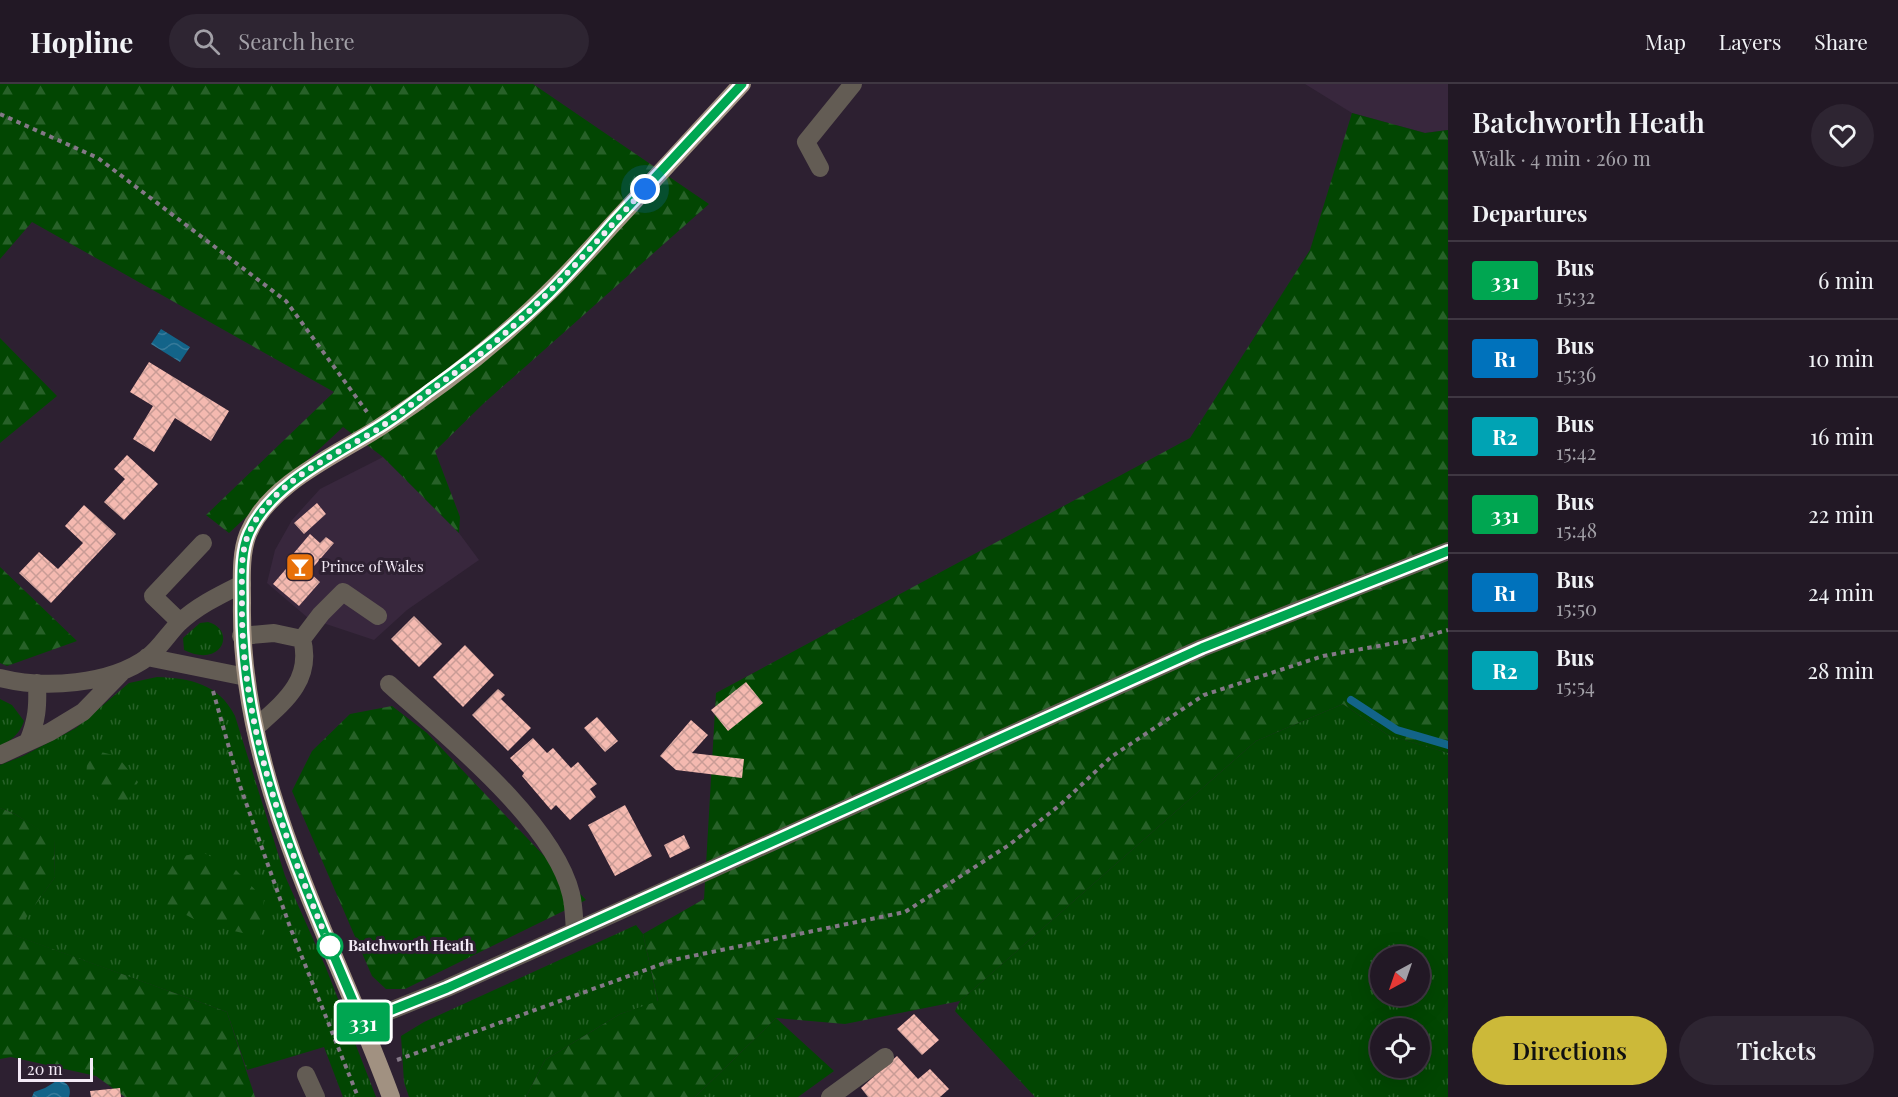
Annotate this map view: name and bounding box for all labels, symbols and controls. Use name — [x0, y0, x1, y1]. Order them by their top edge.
search box — [169, 14, 589, 68]
text: Hopline — [30, 23, 133, 60]
icon: search — [190, 25, 223, 58]
text: Search here — [238, 26, 355, 56]
text: Map — [1645, 27, 1686, 55]
text: Layers — [1719, 27, 1781, 55]
text: Share — [1814, 27, 1868, 55]
text: Batchworth Heath — [1472, 103, 1705, 140]
button: heart — [1811, 104, 1874, 167]
text: Walk · 4 min · 260 m — [1472, 144, 1651, 171]
your location — [630, 174, 660, 204]
text: Departures — [1472, 198, 1587, 228]
text: Bus — [1556, 252, 1594, 282]
text: 6 min — [1818, 265, 1874, 295]
text: 331 — [1491, 266, 1519, 294]
text: 15:32 — [1556, 282, 1595, 309]
text: Bus — [1556, 330, 1594, 360]
text: 10 min — [1808, 343, 1874, 373]
text: R1 — [1494, 344, 1516, 372]
text: 15:36 — [1556, 360, 1596, 387]
text: Bus — [1556, 408, 1594, 438]
text: 16 min — [1810, 421, 1874, 451]
text: R2 — [1492, 422, 1518, 450]
text: 15:42 — [1556, 438, 1596, 465]
text: Bus — [1556, 486, 1594, 516]
text: 22 min — [1808, 499, 1874, 529]
text: 331 — [1491, 500, 1519, 528]
text: 15:48 — [1556, 516, 1597, 543]
bar icon: Prince of Wales — [284, 551, 316, 583]
place label: Prince of Wales — [321, 556, 424, 576]
text: Bus — [1556, 564, 1594, 594]
text: 24 min — [1808, 577, 1874, 607]
text: R1 — [1494, 578, 1516, 606]
text: 15:50 — [1556, 594, 1597, 621]
text: Bus — [1556, 642, 1594, 672]
text: 28 min — [1807, 655, 1874, 685]
text: R2 — [1492, 656, 1518, 684]
text: 15:54 — [1556, 672, 1595, 699]
marker: Batchworth Heath — [317, 933, 343, 959]
place label: Batchworth Heath — [348, 935, 474, 955]
north arrow — [1370, 946, 1430, 1006]
map controls — [1370, 946, 1430, 1078]
line badge: 331 — [328, 1002, 398, 1042]
text: 331 — [349, 1008, 377, 1036]
button: Directions — [1472, 1016, 1667, 1085]
button: Tickets — [1679, 1016, 1874, 1085]
button: locate — [1370, 1018, 1430, 1078]
scale bar — [18, 1055, 93, 1082]
text: 20 m — [27, 1058, 62, 1079]

